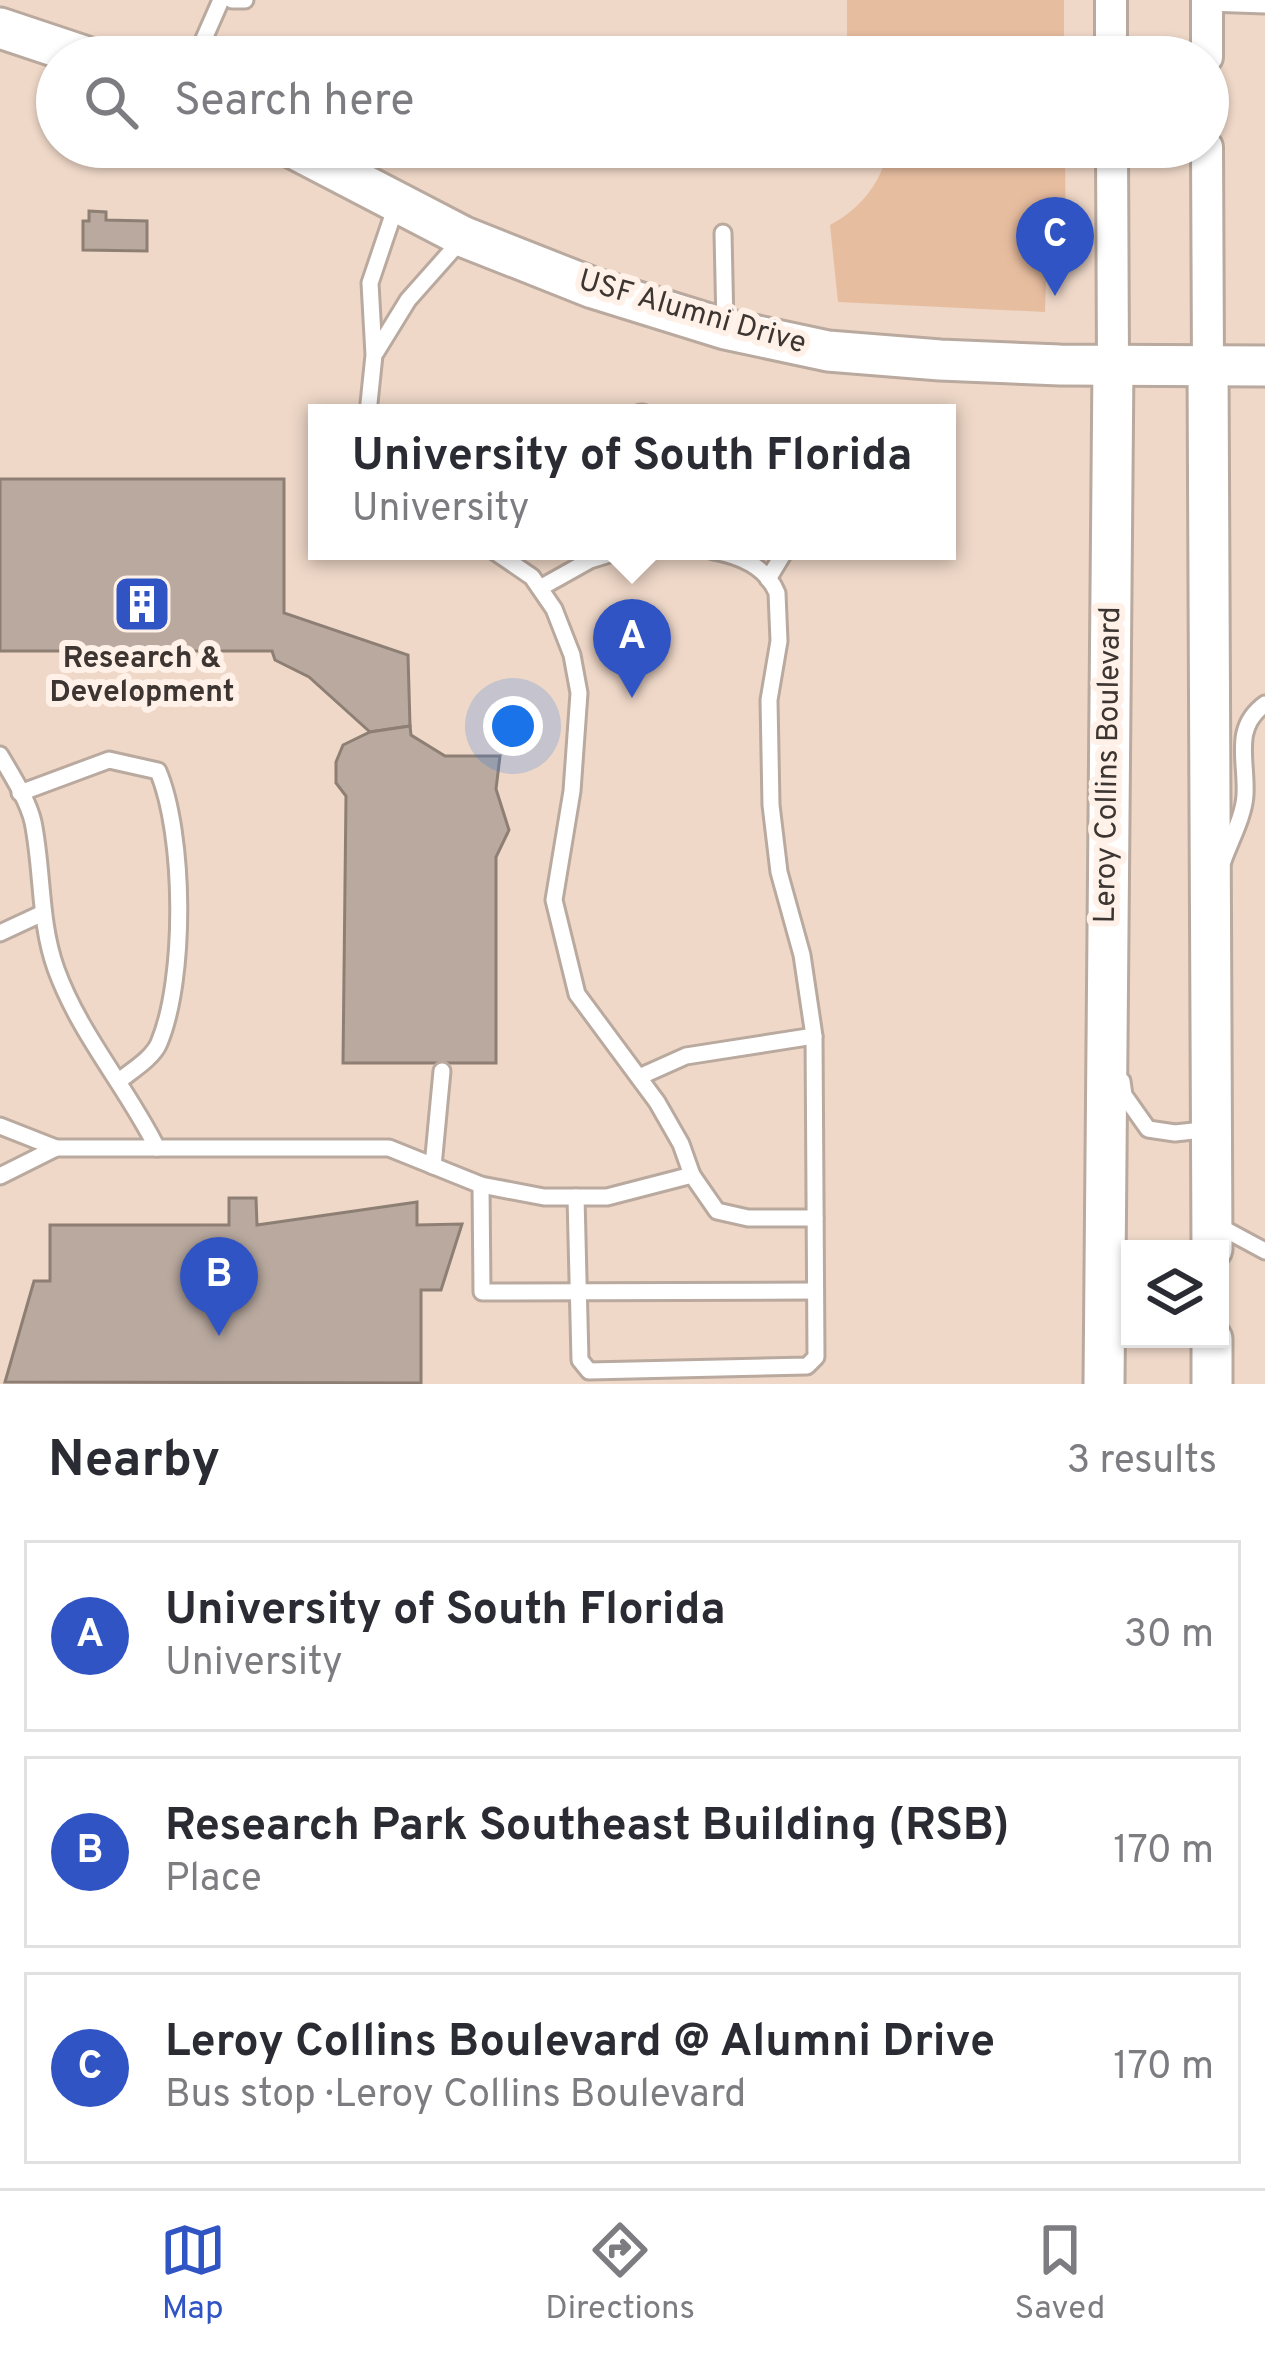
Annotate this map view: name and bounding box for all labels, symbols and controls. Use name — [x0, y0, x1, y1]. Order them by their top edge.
search box — [36, 36, 1229, 168]
icon: search — [78, 69, 144, 135]
text: Search here — [174, 74, 414, 131]
pin: C — [1016, 197, 1094, 296]
street label: USF Alumni Drive — [574, 263, 810, 363]
popup — [308, 404, 956, 560]
text: University of South Florida — [352, 429, 912, 486]
text: University — [352, 486, 529, 535]
building icon: Research & Development — [111, 573, 173, 635]
pin: A — [593, 599, 671, 698]
street label: Leroy Collins Boulevard — [1088, 606, 1130, 924]
place label: Research & Development — [50, 641, 234, 712]
your location — [483, 696, 543, 756]
pin: B — [180, 1237, 258, 1336]
map controls — [1121, 1240, 1229, 1348]
button: layers — [1121, 1240, 1229, 1348]
text: Nearby — [48, 1430, 220, 1495]
text: 3 results — [1067, 1438, 1217, 1487]
text: University of South Florida — [165, 1583, 726, 1640]
text: A — [76, 1612, 104, 1661]
text: 30 m — [1124, 1612, 1214, 1661]
text: University — [165, 1640, 343, 1689]
text: Research Park Southeast Building (RSB) — [165, 1799, 1010, 1856]
text: B — [77, 1828, 103, 1877]
text: 170 m — [1113, 1828, 1214, 1877]
text: Place — [165, 1856, 262, 1905]
text: Leroy Collins Boulevard @ Alumni Drive — [165, 2015, 995, 2072]
text: C — [78, 2044, 102, 2093]
text: 170 m — [1113, 2044, 1214, 2093]
text: Bus stop · Leroy Collins Boulevard — [165, 2072, 746, 2121]
tab: Map — [160, 2217, 226, 2331]
tab: Directions — [545, 2217, 695, 2331]
tab: Saved — [1015, 2217, 1105, 2331]

